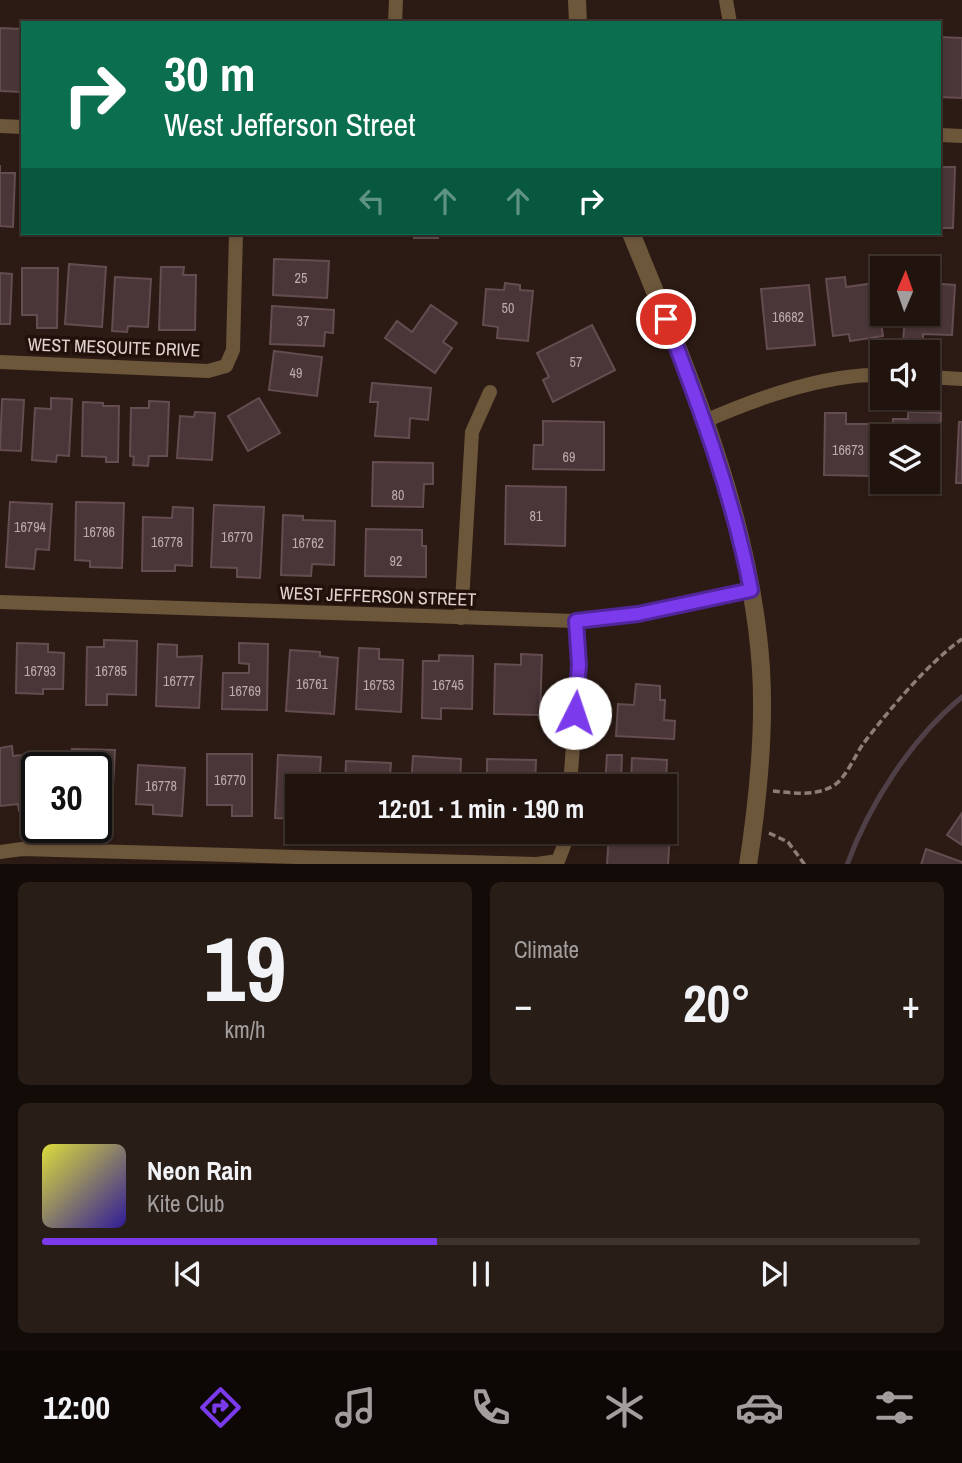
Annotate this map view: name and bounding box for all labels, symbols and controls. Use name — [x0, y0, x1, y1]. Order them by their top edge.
text: 30 m — [164, 40, 256, 106]
icon: right — [49, 49, 140, 140]
text: West Jefferson Street — [164, 103, 415, 146]
icon: left — [353, 182, 391, 220]
icon: ahead — [426, 182, 464, 220]
icon: ahead — [499, 182, 537, 220]
icon: right — [572, 182, 610, 220]
north arrow — [870, 256, 940, 326]
map controls — [870, 256, 940, 494]
house number: 25 — [295, 269, 307, 287]
pin — [636, 289, 696, 349]
house number: 50 — [502, 299, 514, 317]
icon: arrive — [647, 300, 685, 338]
house number: 16682 — [772, 308, 804, 326]
house number: 37 — [297, 312, 309, 330]
street label: WEST MESQUITE DRIVE — [27, 331, 201, 363]
button: sound — [870, 340, 940, 410]
house number: 57 — [570, 353, 582, 371]
house number: 49 — [290, 364, 302, 382]
button: layers — [870, 424, 940, 494]
house number: 16673 — [832, 441, 864, 459]
house number: 69 — [563, 448, 575, 466]
house number: 80 — [392, 486, 404, 504]
house number: 81 — [530, 507, 543, 525]
house number: 16794 — [14, 518, 47, 536]
house number: 16786 — [83, 523, 115, 541]
house number: 16770 — [221, 528, 253, 546]
house number: 16778 — [151, 533, 183, 551]
house number: 16762 — [292, 534, 324, 552]
house number: 92 — [390, 552, 402, 570]
street label: WEST JEFFERSON STREET — [279, 580, 477, 612]
house number: 16793 — [24, 662, 56, 680]
house number: 16785 — [95, 662, 127, 680]
house number: 16777 — [163, 672, 195, 690]
house number: 16761 — [296, 675, 329, 693]
house number: 16753 — [363, 676, 395, 694]
house number: 16745 — [432, 676, 464, 694]
position arrow — [538, 676, 612, 750]
house number: 16769 — [229, 682, 261, 700]
speed limit sign: 30 — [21, 752, 112, 843]
house number: 16770 — [214, 771, 246, 789]
house number: 16778 — [145, 777, 177, 795]
text: 12:01 · 1 min · 190 m — [378, 791, 584, 826]
text: 19 — [204, 907, 287, 1029]
text: Climate — [514, 934, 579, 965]
text: 20° — [683, 968, 751, 1038]
text: − — [514, 979, 532, 1030]
text: + — [902, 979, 920, 1030]
text: km/h — [225, 1014, 265, 1045]
text: Neon Rain — [147, 1153, 252, 1188]
text: Kite Club — [147, 1188, 225, 1219]
icon: previous — [169, 1255, 207, 1293]
icon: pause — [462, 1255, 500, 1293]
icon: next — [755, 1255, 793, 1293]
icon: directions — [196, 1383, 245, 1432]
icon: music — [331, 1383, 380, 1432]
icon: phone — [466, 1383, 515, 1432]
icon: climate — [600, 1383, 649, 1432]
icon: car — [735, 1383, 784, 1432]
icon: filters — [870, 1383, 919, 1432]
text: 12:00 — [43, 1386, 110, 1429]

